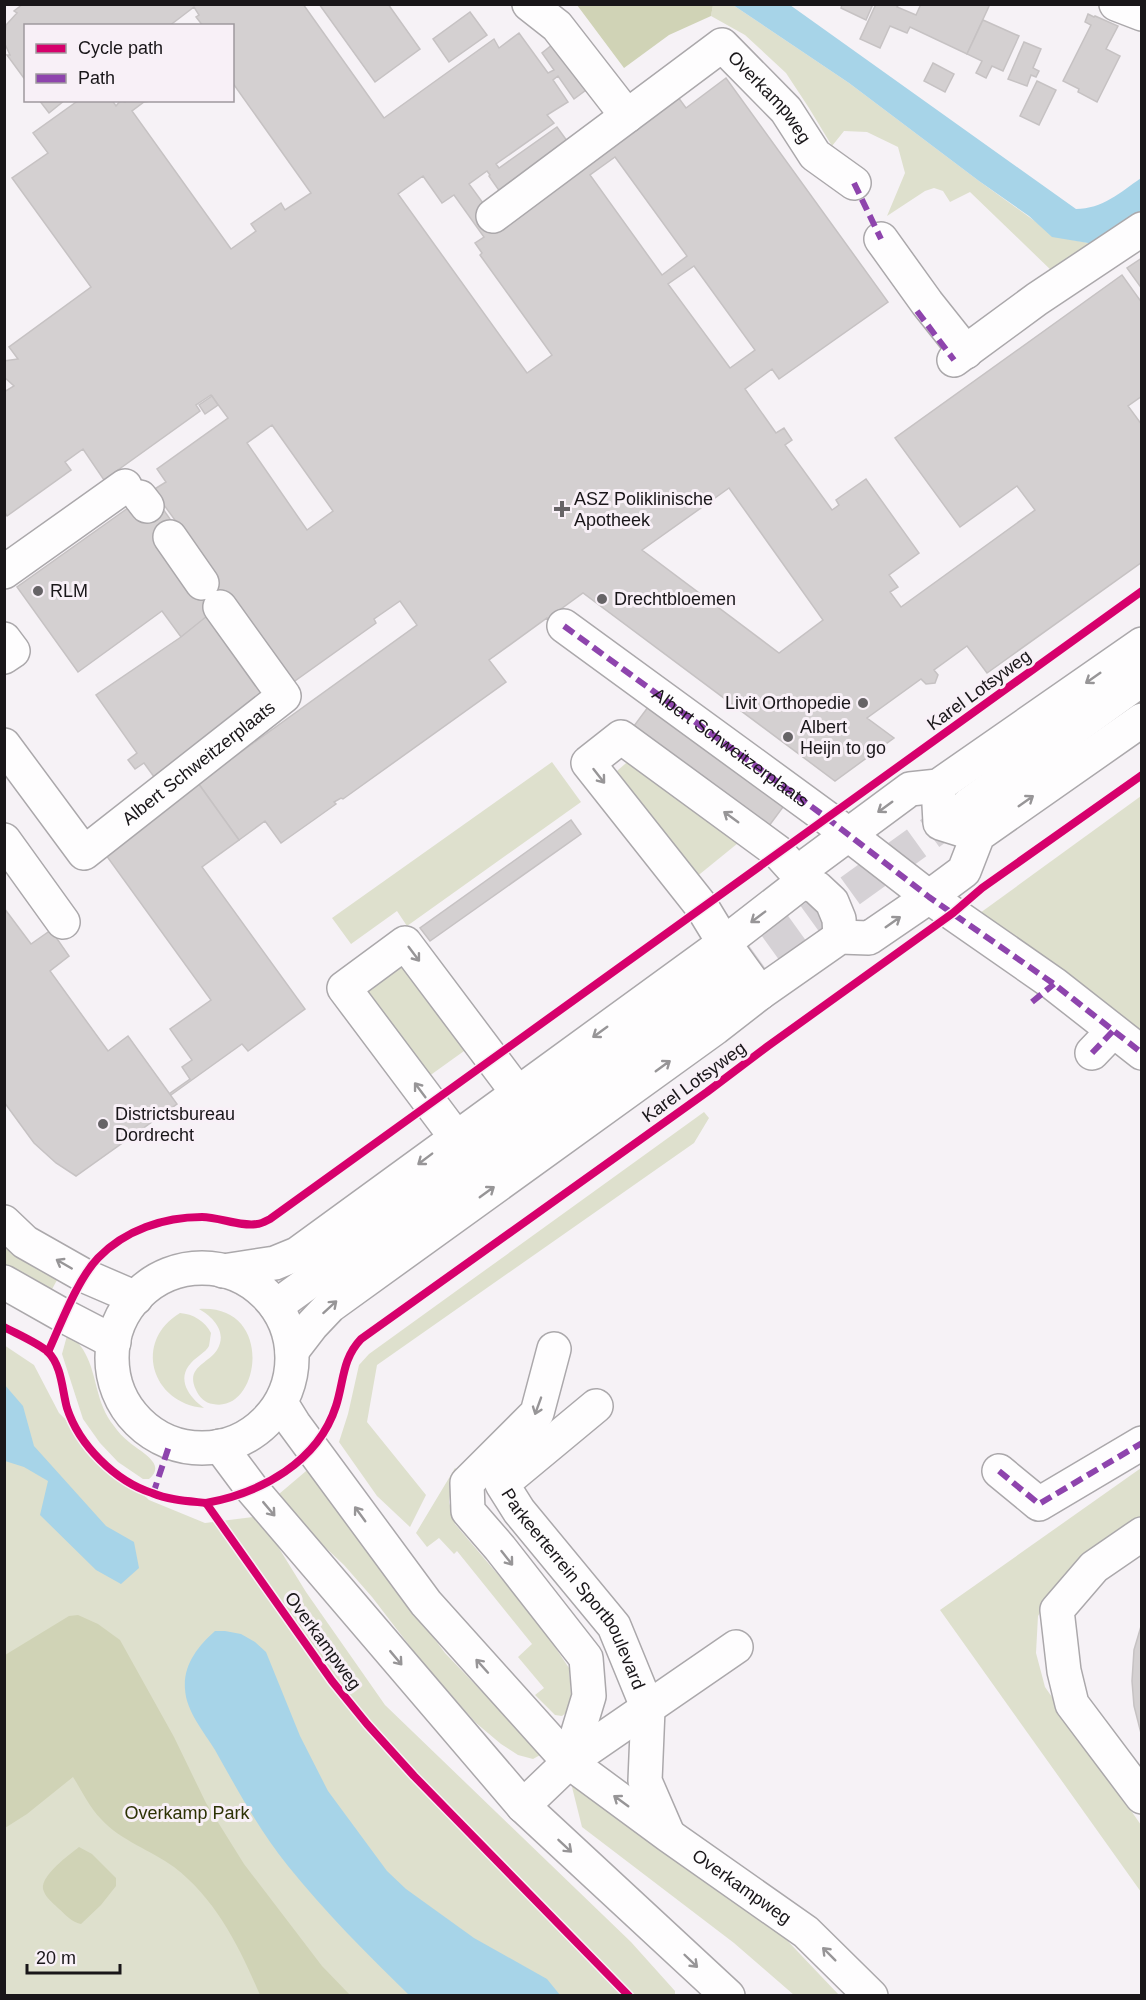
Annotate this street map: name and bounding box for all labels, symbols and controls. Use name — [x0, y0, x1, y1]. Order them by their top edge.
legend — [24, 24, 234, 102]
text: Cycle path — [78, 38, 163, 58]
street label: Overkampweg — [724, 47, 815, 147]
text: Path — [78, 68, 115, 88]
place label: ASZ Poliklinische Apotheek — [574, 489, 713, 530]
marker: ASZ Poliklinische Apotheek — [555, 502, 569, 516]
place label: RLM — [50, 581, 88, 601]
marker: RLM — [31, 584, 45, 598]
place label: Drechtbloemen — [614, 589, 736, 609]
marker: Drechtbloemen — [595, 592, 609, 606]
street label: Karel Lotsyweg — [923, 646, 1035, 734]
one-way arrow — [1086, 672, 1102, 684]
street label: Albert Schweitzerplaats — [648, 684, 812, 811]
place label: Livit Orthopedie — [725, 693, 851, 713]
marker: Livit Orthopedie — [856, 696, 870, 710]
street label: Albert Schweitzerplaats — [118, 697, 279, 829]
place label: Albert Heijn to go — [800, 717, 886, 758]
marker: Albert Heijn to go — [781, 730, 795, 744]
one-way arrow — [592, 768, 605, 784]
one-way arrow — [1018, 795, 1034, 807]
one-way arrow — [878, 801, 894, 813]
one-way arrow — [723, 811, 739, 824]
one-way arrow — [750, 911, 766, 923]
one-way arrow — [884, 916, 901, 928]
one-way arrow — [407, 946, 420, 962]
one-way arrow — [593, 1026, 609, 1038]
street label: Karel Lotsyweg — [638, 1038, 750, 1126]
one-way arrow — [654, 1060, 670, 1072]
one-way arrow — [414, 1082, 426, 1098]
place label: Districtsbureau Dordrecht — [115, 1104, 235, 1145]
marker: Districtsbureau Dordrecht — [96, 1117, 110, 1131]
one-way arrow — [418, 1152, 434, 1165]
one-way arrow — [479, 1186, 495, 1199]
one-way arrow — [56, 1258, 73, 1270]
one-way arrow — [322, 1300, 337, 1314]
one-way arrow — [531, 1396, 542, 1414]
street label: Parkeerterrein Sportboulevard — [497, 1485, 649, 1692]
one-way arrow — [263, 1501, 276, 1517]
one-way arrow — [354, 1506, 366, 1522]
one-way arrow — [501, 1549, 514, 1565]
street label: Overkampweg — [281, 1588, 365, 1694]
one-way arrow — [389, 1650, 402, 1666]
one-way arrow — [475, 1658, 489, 1673]
one-way arrow — [614, 1794, 630, 1807]
park label: Overkamp Park — [124, 1803, 251, 1823]
one-way arrow — [558, 1839, 573, 1853]
street label: Overkampweg — [688, 1845, 795, 1928]
scale bar — [27, 1937, 120, 1975]
one-way arrow — [822, 1947, 837, 1962]
text: 20 m — [36, 1948, 76, 1968]
one-way arrow — [684, 1954, 699, 1968]

